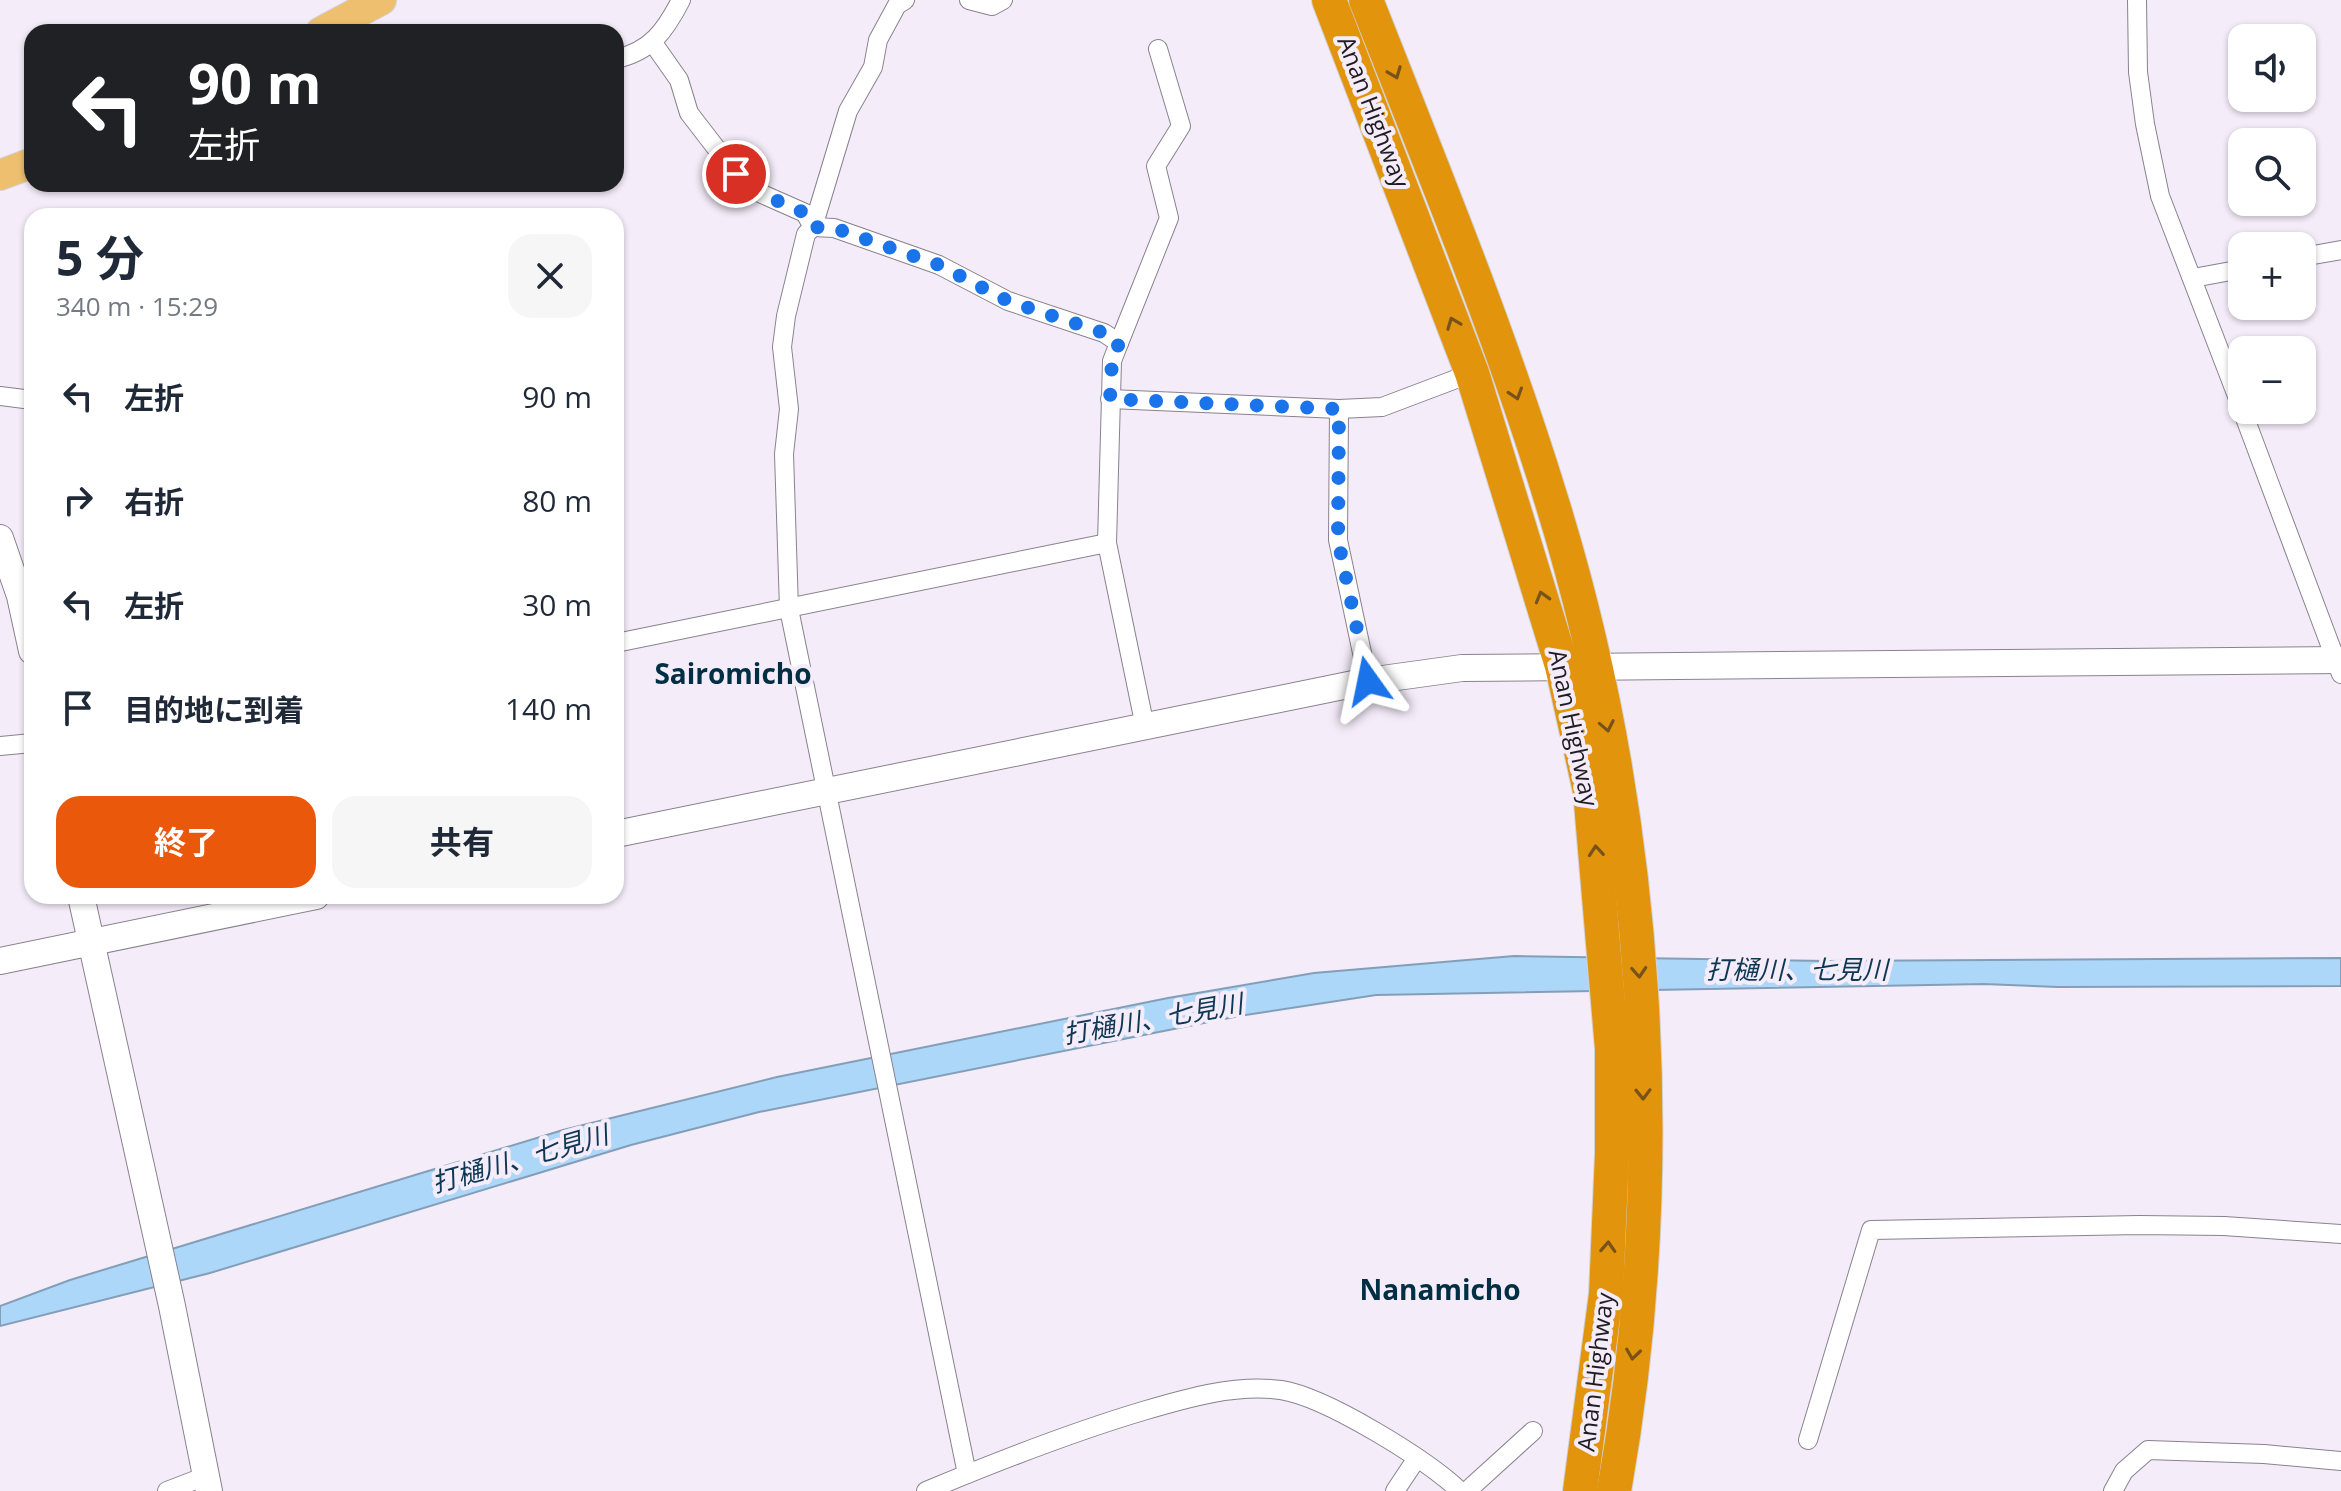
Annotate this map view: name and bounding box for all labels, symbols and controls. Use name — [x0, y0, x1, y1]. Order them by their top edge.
map controls — [2228, 24, 2316, 424]
button: sound — [2228, 24, 2316, 112]
street label: Anan Highway — [1330, 31, 1419, 193]
text: 90 m — [188, 44, 322, 120]
icon: left — [56, 56, 160, 160]
one-way arrow — [1385, 65, 1402, 79]
text: 左折 — [188, 120, 260, 169]
button: search — [2228, 128, 2316, 216]
pin — [702, 140, 770, 208]
icon: arrive — [714, 152, 758, 196]
text: 5 分 — [56, 225, 144, 290]
button: + — [2228, 232, 2316, 320]
button: close — [508, 234, 592, 318]
text: 340 m · 15:29 — [56, 288, 218, 324]
one-way arrow — [1446, 317, 1463, 331]
button: − — [2228, 336, 2316, 424]
icon: left — [56, 374, 100, 418]
text: 90 m — [522, 376, 592, 417]
text: 左折 — [124, 377, 184, 418]
one-way arrow — [1507, 387, 1523, 401]
icon: right — [56, 478, 100, 522]
text: 80 m — [522, 480, 592, 521]
text: 右折 — [124, 481, 184, 522]
icon: left — [56, 582, 100, 626]
text: 30 m — [522, 584, 592, 625]
text: 左折 — [124, 585, 184, 626]
one-way arrow — [1535, 591, 1551, 605]
position arrow — [1326, 639, 1410, 723]
street label: Anan Highway — [1542, 646, 1607, 810]
district label: Sairomicho — [654, 654, 812, 692]
icon: arrive — [56, 686, 100, 730]
text: 140 m — [505, 688, 592, 729]
text: 目的地に到着 — [124, 689, 304, 730]
one-way arrow — [1597, 719, 1614, 733]
button: 終了 — [56, 796, 316, 888]
button: 共有 — [332, 796, 592, 888]
one-way arrow — [1588, 844, 1605, 857]
water label: 打樋川、七見川 — [1706, 951, 1891, 987]
one-way arrow — [1630, 966, 1647, 979]
water label: 打樋川、七見川 — [1060, 984, 1249, 1052]
one-way arrow — [1634, 1088, 1652, 1101]
water label: 打樋川、七見川 — [427, 1115, 615, 1200]
one-way arrow — [1600, 1240, 1617, 1253]
district label: Nanamicho — [1359, 1270, 1521, 1308]
street label: Anan Highway — [1568, 1290, 1621, 1453]
one-way arrow — [1625, 1348, 1642, 1361]

